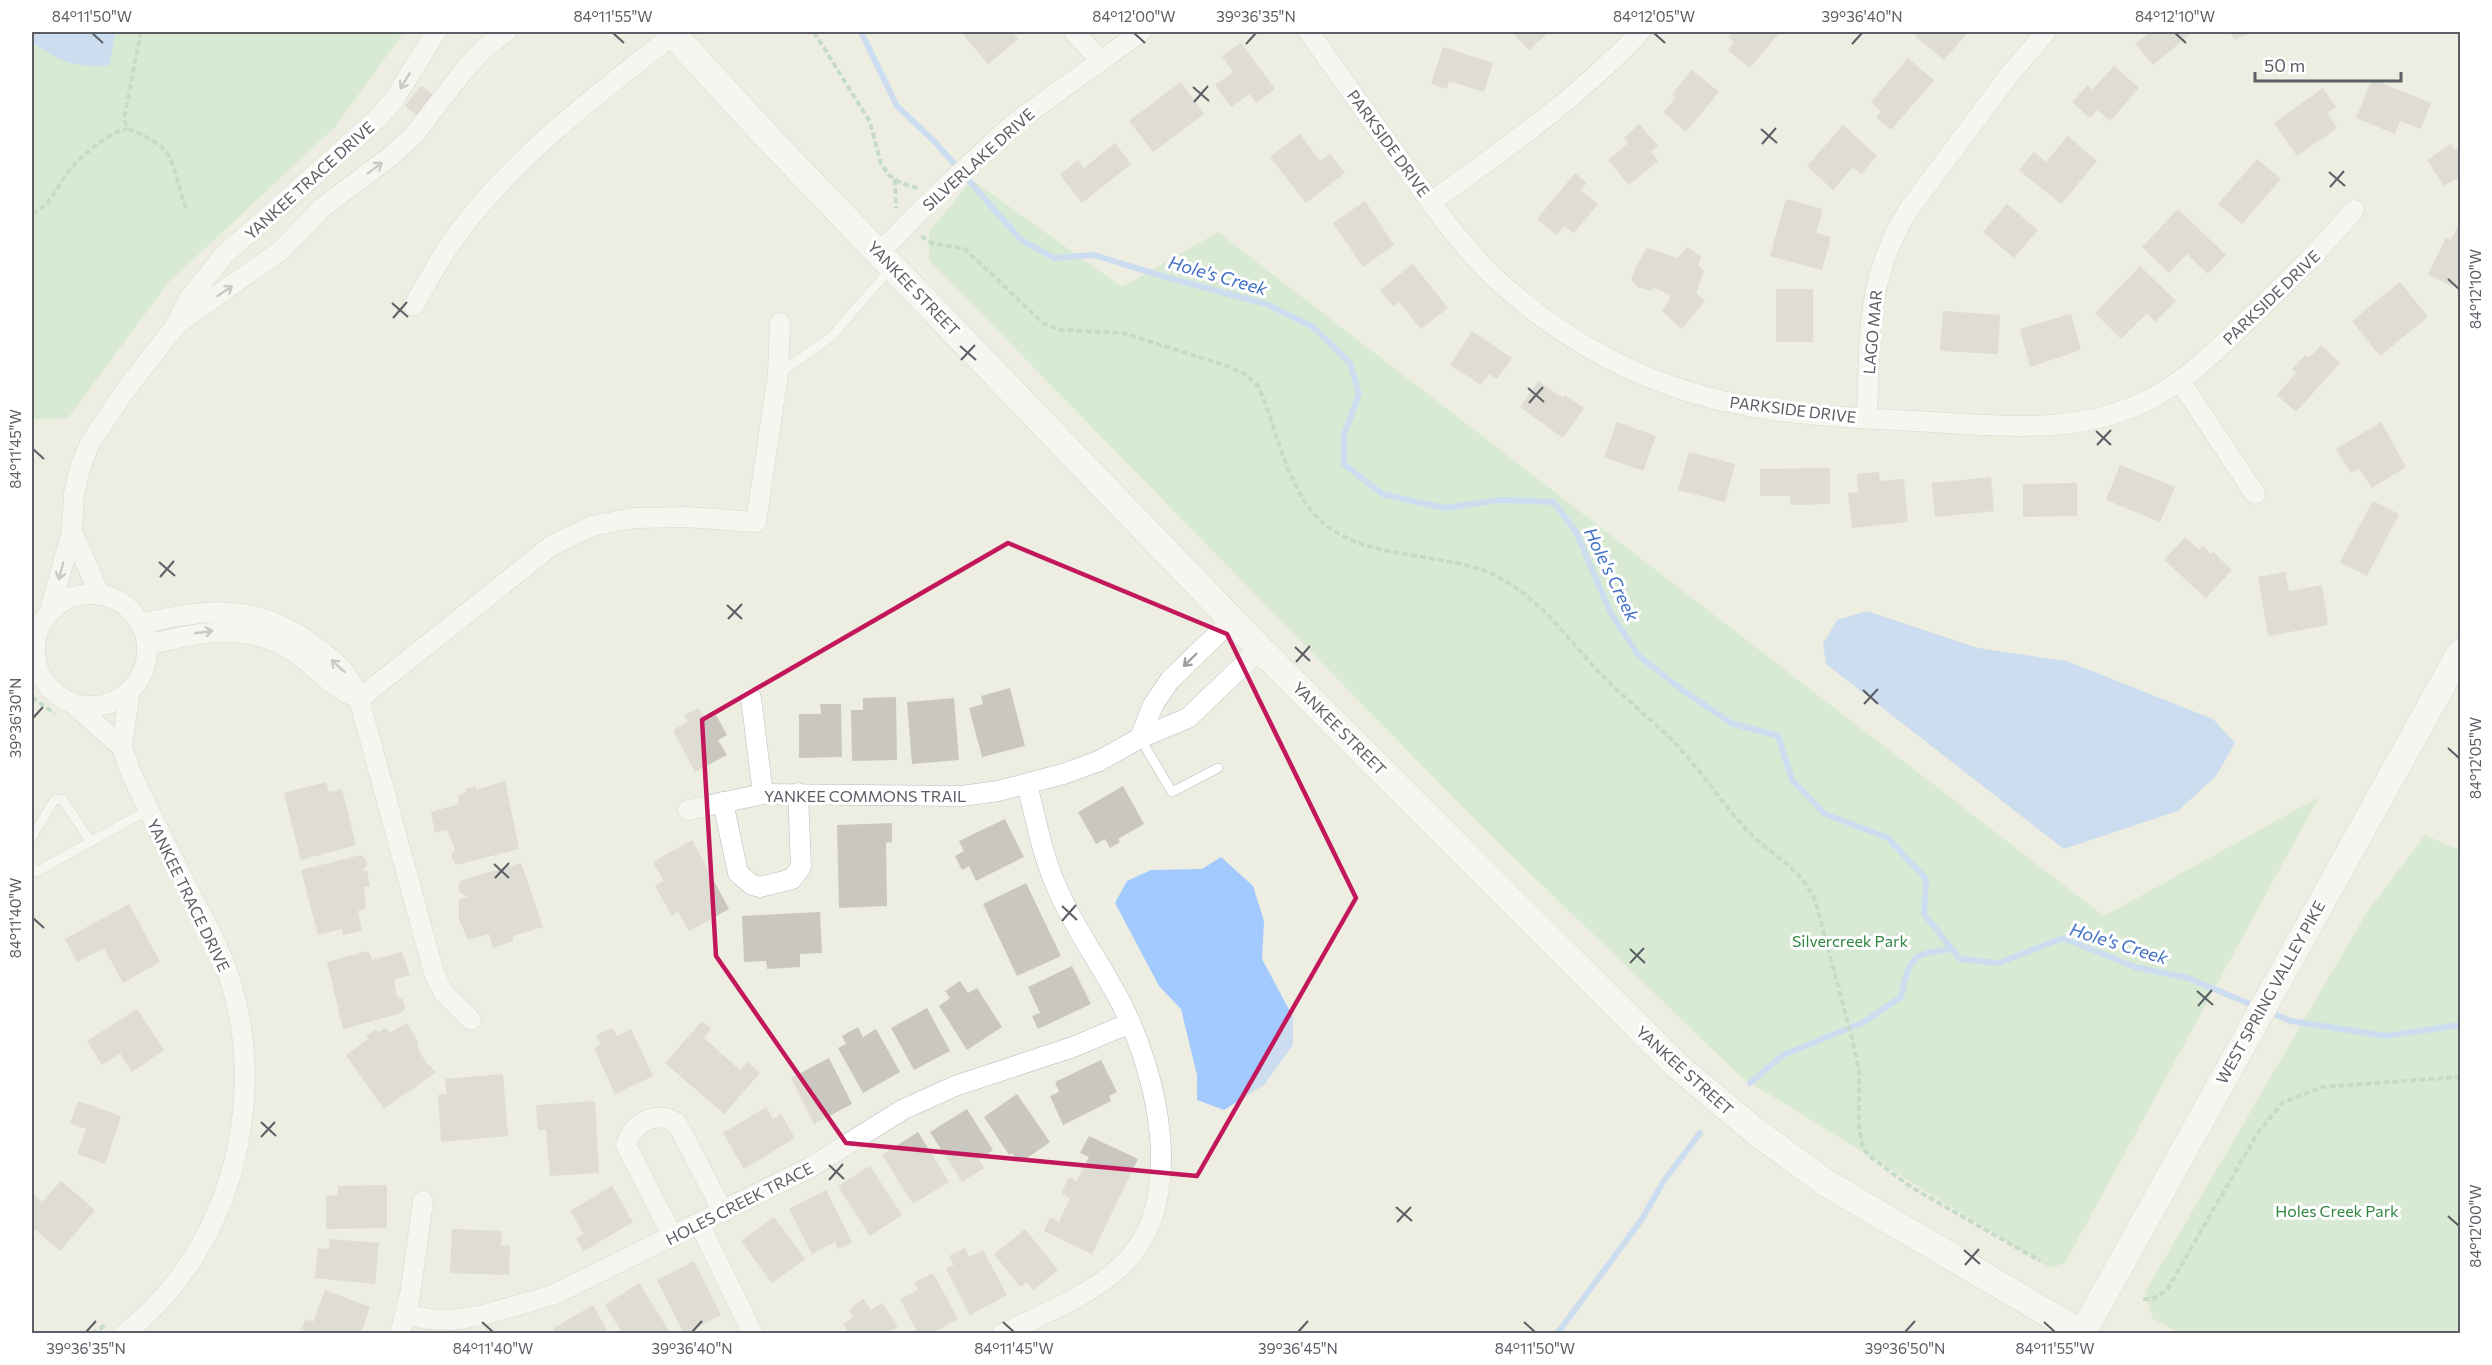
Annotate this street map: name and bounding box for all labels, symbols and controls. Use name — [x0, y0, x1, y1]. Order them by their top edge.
text: 84°11'50"W — [52, 7, 132, 25]
text: 84°11'55"W — [573, 7, 653, 25]
text: 84°12'00"W — [1092, 7, 1176, 25]
text: 39°36'35"N — [1216, 7, 1296, 25]
text: 84°12'05"W — [1613, 7, 1695, 25]
text: 39°36'40"N — [1821, 7, 1903, 25]
text: 84°12'10"W — [2135, 7, 2215, 25]
scale bar — [2255, 45, 2400, 83]
text: 50 m — [2264, 54, 2305, 76]
one-way arrow — [399, 72, 411, 89]
street label: PARKSIDE DRIVE — [1344, 86, 1434, 200]
street label: SILVERLAKE DRIVE — [918, 104, 1038, 214]
street label: YANKEE TRACE DRIVE — [240, 117, 378, 243]
one-way arrow — [367, 161, 383, 174]
street label: YANKEE STREET — [864, 237, 964, 339]
street label: PARKSIDE DRIVE — [2219, 246, 2323, 348]
text: 84°12'10"W — [2466, 249, 2484, 329]
water label: Hole's Creek — [1166, 250, 1271, 300]
one-way arrow — [217, 285, 233, 297]
street label: LAGO MAR — [1859, 289, 1885, 375]
street label: PARKSIDE DRIVE — [1729, 392, 1857, 426]
text: 84°11'45"W — [6, 409, 24, 489]
water label: Hole's Creek — [1580, 524, 1645, 626]
one-way arrow — [55, 561, 67, 580]
one-way arrow — [193, 627, 213, 638]
one-way arrow — [1183, 653, 1198, 667]
one-way arrow — [331, 659, 346, 673]
street label: YANKEE STREET — [1289, 677, 1391, 779]
text: 39°36'30"N — [6, 678, 24, 758]
text: 84°12'05"W — [2466, 717, 2484, 799]
street label: YANKEE COMMONS TRAIL — [764, 786, 966, 805]
street label: YANKEE TRACE DRIVE — [144, 816, 234, 974]
text: 84°11'40"W — [6, 878, 24, 958]
street label: WEST SPRING VALLEY PIKE — [2212, 897, 2328, 1087]
water label: Hole's Creek — [2067, 918, 2172, 969]
park label: Silvercreek Park — [1792, 931, 1908, 950]
street label: YANKEE STREET — [1632, 1021, 1738, 1119]
street label: HOLES CREEK TRACE — [662, 1158, 816, 1248]
text: 84°12'00"W — [2466, 1184, 2484, 1268]
park label: Holes Creek Park — [2275, 1201, 2399, 1220]
text: 39°36'35"N — [46, 1339, 126, 1357]
text: 84°11'40"W — [453, 1339, 533, 1357]
text: 39°36'40"N — [651, 1339, 733, 1357]
text: 84°11'45"W — [974, 1339, 1054, 1357]
text: 39°36'45"N — [1258, 1339, 1338, 1357]
text: 84°11'50"W — [1495, 1339, 1575, 1357]
text: 39°36'50"N — [1865, 1339, 1945, 1357]
text: 84°11'55"W — [2015, 1339, 2095, 1357]

